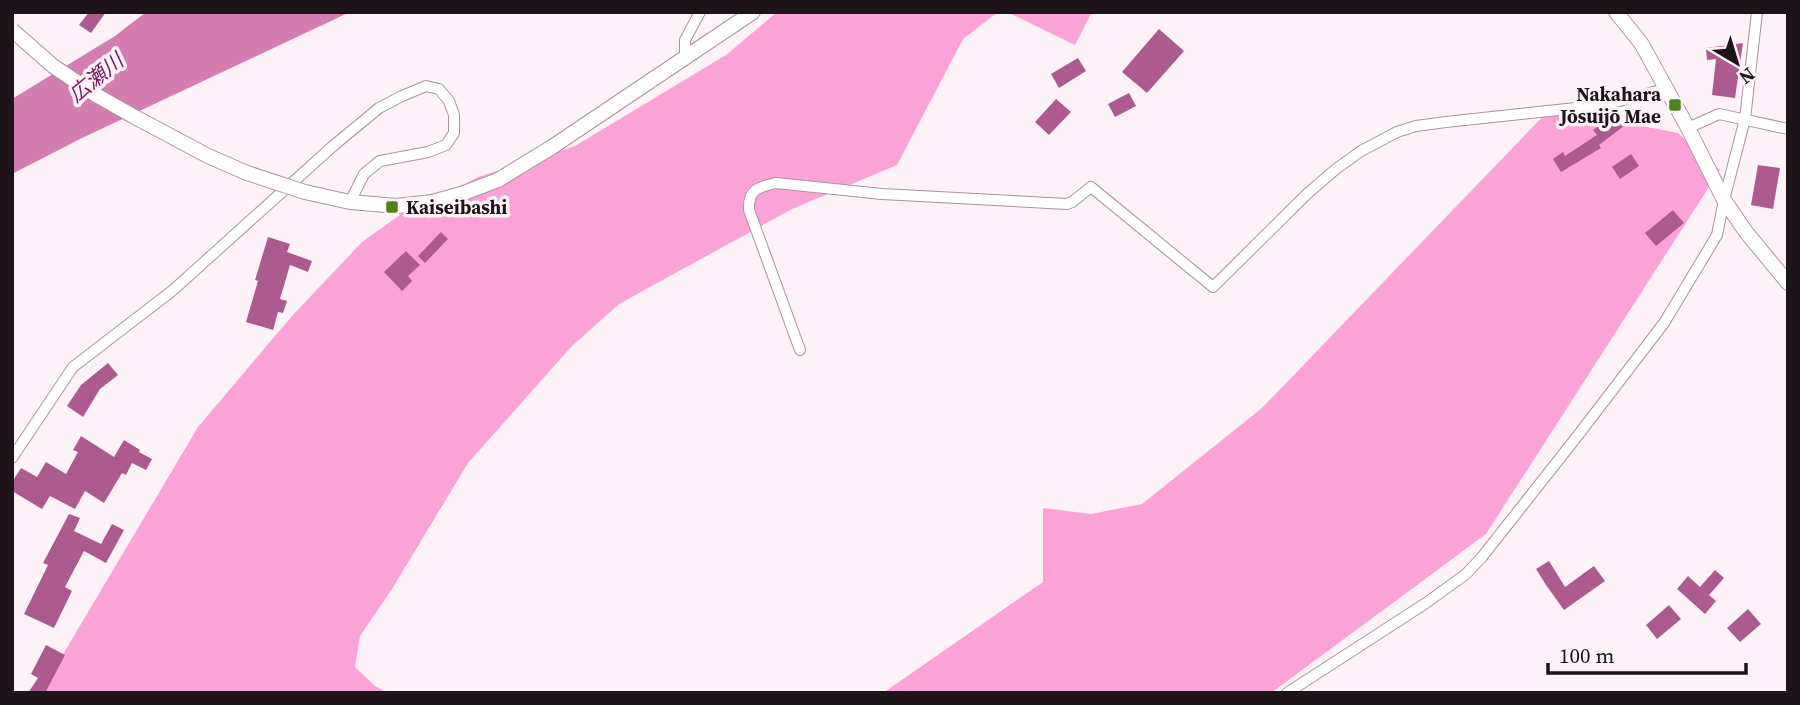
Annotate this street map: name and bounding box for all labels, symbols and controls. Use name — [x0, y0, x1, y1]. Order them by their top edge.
north arrow — [1702, 28, 1772, 98]
water label: 広瀬川 — [62, 45, 131, 109]
text: N — [1734, 62, 1761, 91]
place label: Nakahara Jōsuijō Mae — [1559, 81, 1662, 129]
marker: Nakahara Jōsuijō Mae — [1667, 97, 1683, 113]
place label: Kaiseibashi — [406, 194, 507, 220]
marker: Kaiseibashi — [384, 199, 400, 215]
scale bar — [1548, 632, 1746, 676]
text: 100 m — [1559, 641, 1614, 670]

